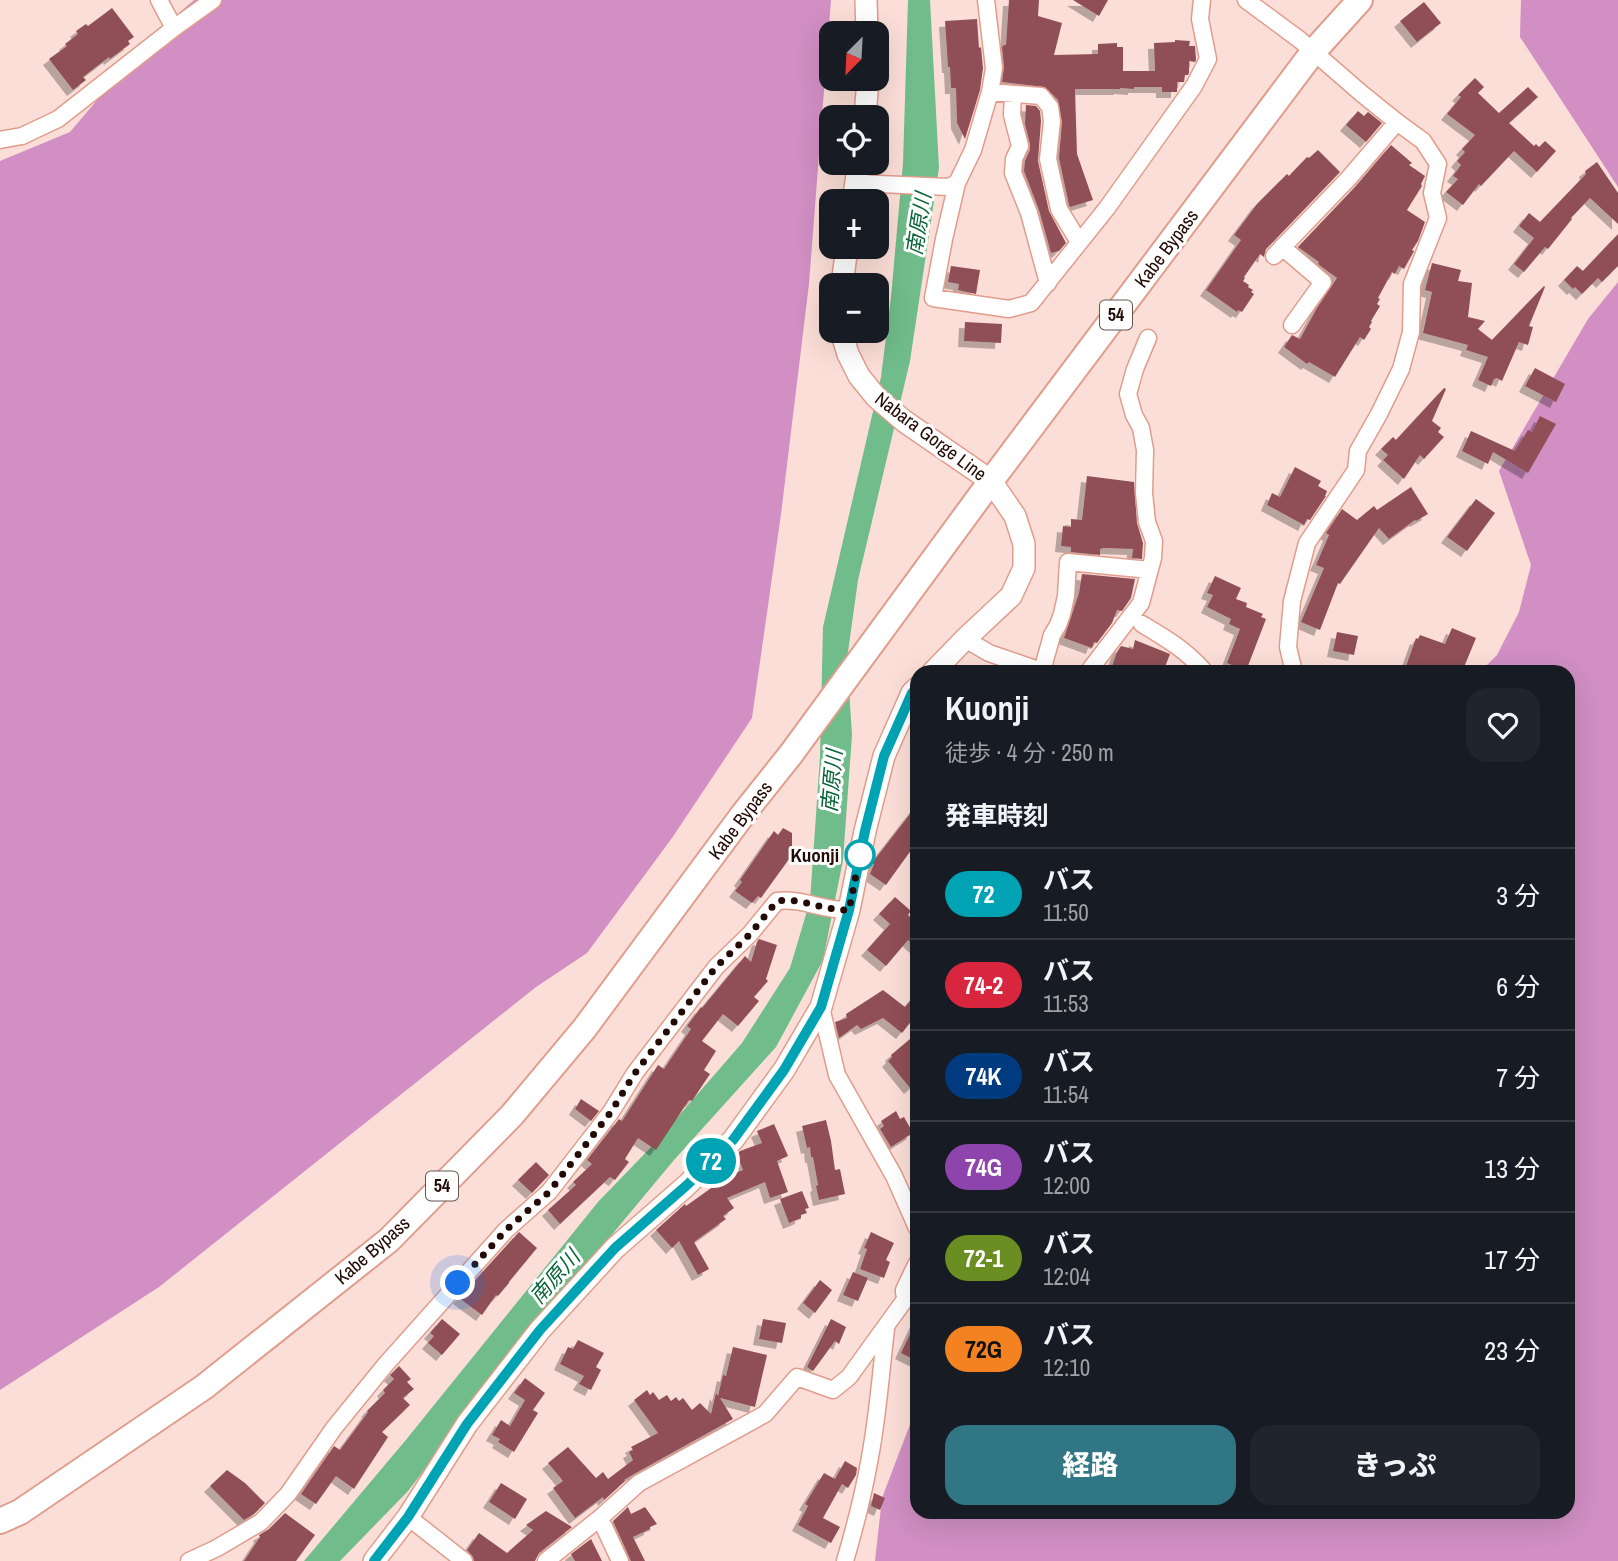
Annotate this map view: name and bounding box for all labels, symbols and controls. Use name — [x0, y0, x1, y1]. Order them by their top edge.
north arrow — [819, 21, 889, 91]
map controls — [819, 21, 889, 343]
button: locate — [819, 105, 889, 175]
button: + — [819, 189, 889, 259]
water label: 南原川 — [899, 189, 938, 257]
street label: Kabe Bypass — [1128, 203, 1204, 292]
button: − — [819, 273, 889, 343]
road number: 54 — [1100, 300, 1132, 330]
street label: Nabara Gorge Line — [870, 385, 992, 487]
text: Kuonji — [945, 686, 1029, 730]
button: heart — [1466, 688, 1540, 762]
text: 徒歩 · 4 分 · 250 m — [945, 737, 1114, 768]
water label: 南原川 — [814, 746, 849, 814]
street label: Kabe Bypass — [702, 775, 778, 864]
text: 発車時刻 — [945, 798, 1049, 833]
marker: Kuonji — [845, 840, 875, 870]
place label: Kuonji — [791, 842, 839, 868]
text: バス — [1043, 862, 1095, 897]
text: 72 — [973, 878, 994, 910]
text: 3 分 — [1496, 878, 1540, 913]
text: 11:50 — [1043, 897, 1089, 928]
text: バス — [1043, 953, 1095, 988]
text: 74-2 — [964, 969, 1003, 1001]
text: 6 分 — [1496, 969, 1540, 1004]
text: 11:53 — [1043, 988, 1089, 1019]
text: バス — [1043, 1044, 1095, 1079]
text: 74K — [965, 1060, 1002, 1092]
text: 7 分 — [1496, 1060, 1540, 1095]
text: 11:54 — [1043, 1079, 1089, 1110]
text: バス — [1043, 1135, 1095, 1170]
line badge: 72 — [680, 1138, 742, 1184]
text: 72 — [700, 1145, 722, 1177]
text: 74G — [965, 1151, 1002, 1183]
text: 13 分 — [1484, 1151, 1540, 1186]
text: 12:00 — [1043, 1170, 1090, 1201]
road number: 54 — [426, 1171, 458, 1200]
street label: Kabe Bypass — [329, 1210, 415, 1290]
text: バス — [1043, 1226, 1095, 1261]
water label: 南原川 — [523, 1242, 588, 1310]
text: 72-1 — [964, 1242, 1003, 1274]
text: 17 分 — [1484, 1242, 1540, 1277]
text: 12:04 — [1043, 1261, 1090, 1292]
your location — [440, 1265, 475, 1300]
text: バス — [1043, 1317, 1095, 1352]
text: 72G — [965, 1333, 1002, 1365]
text: 23 分 — [1484, 1333, 1540, 1368]
text: 12:10 — [1043, 1352, 1090, 1383]
button: 経路 — [945, 1425, 1236, 1505]
button: きっぷ — [1250, 1425, 1540, 1505]

